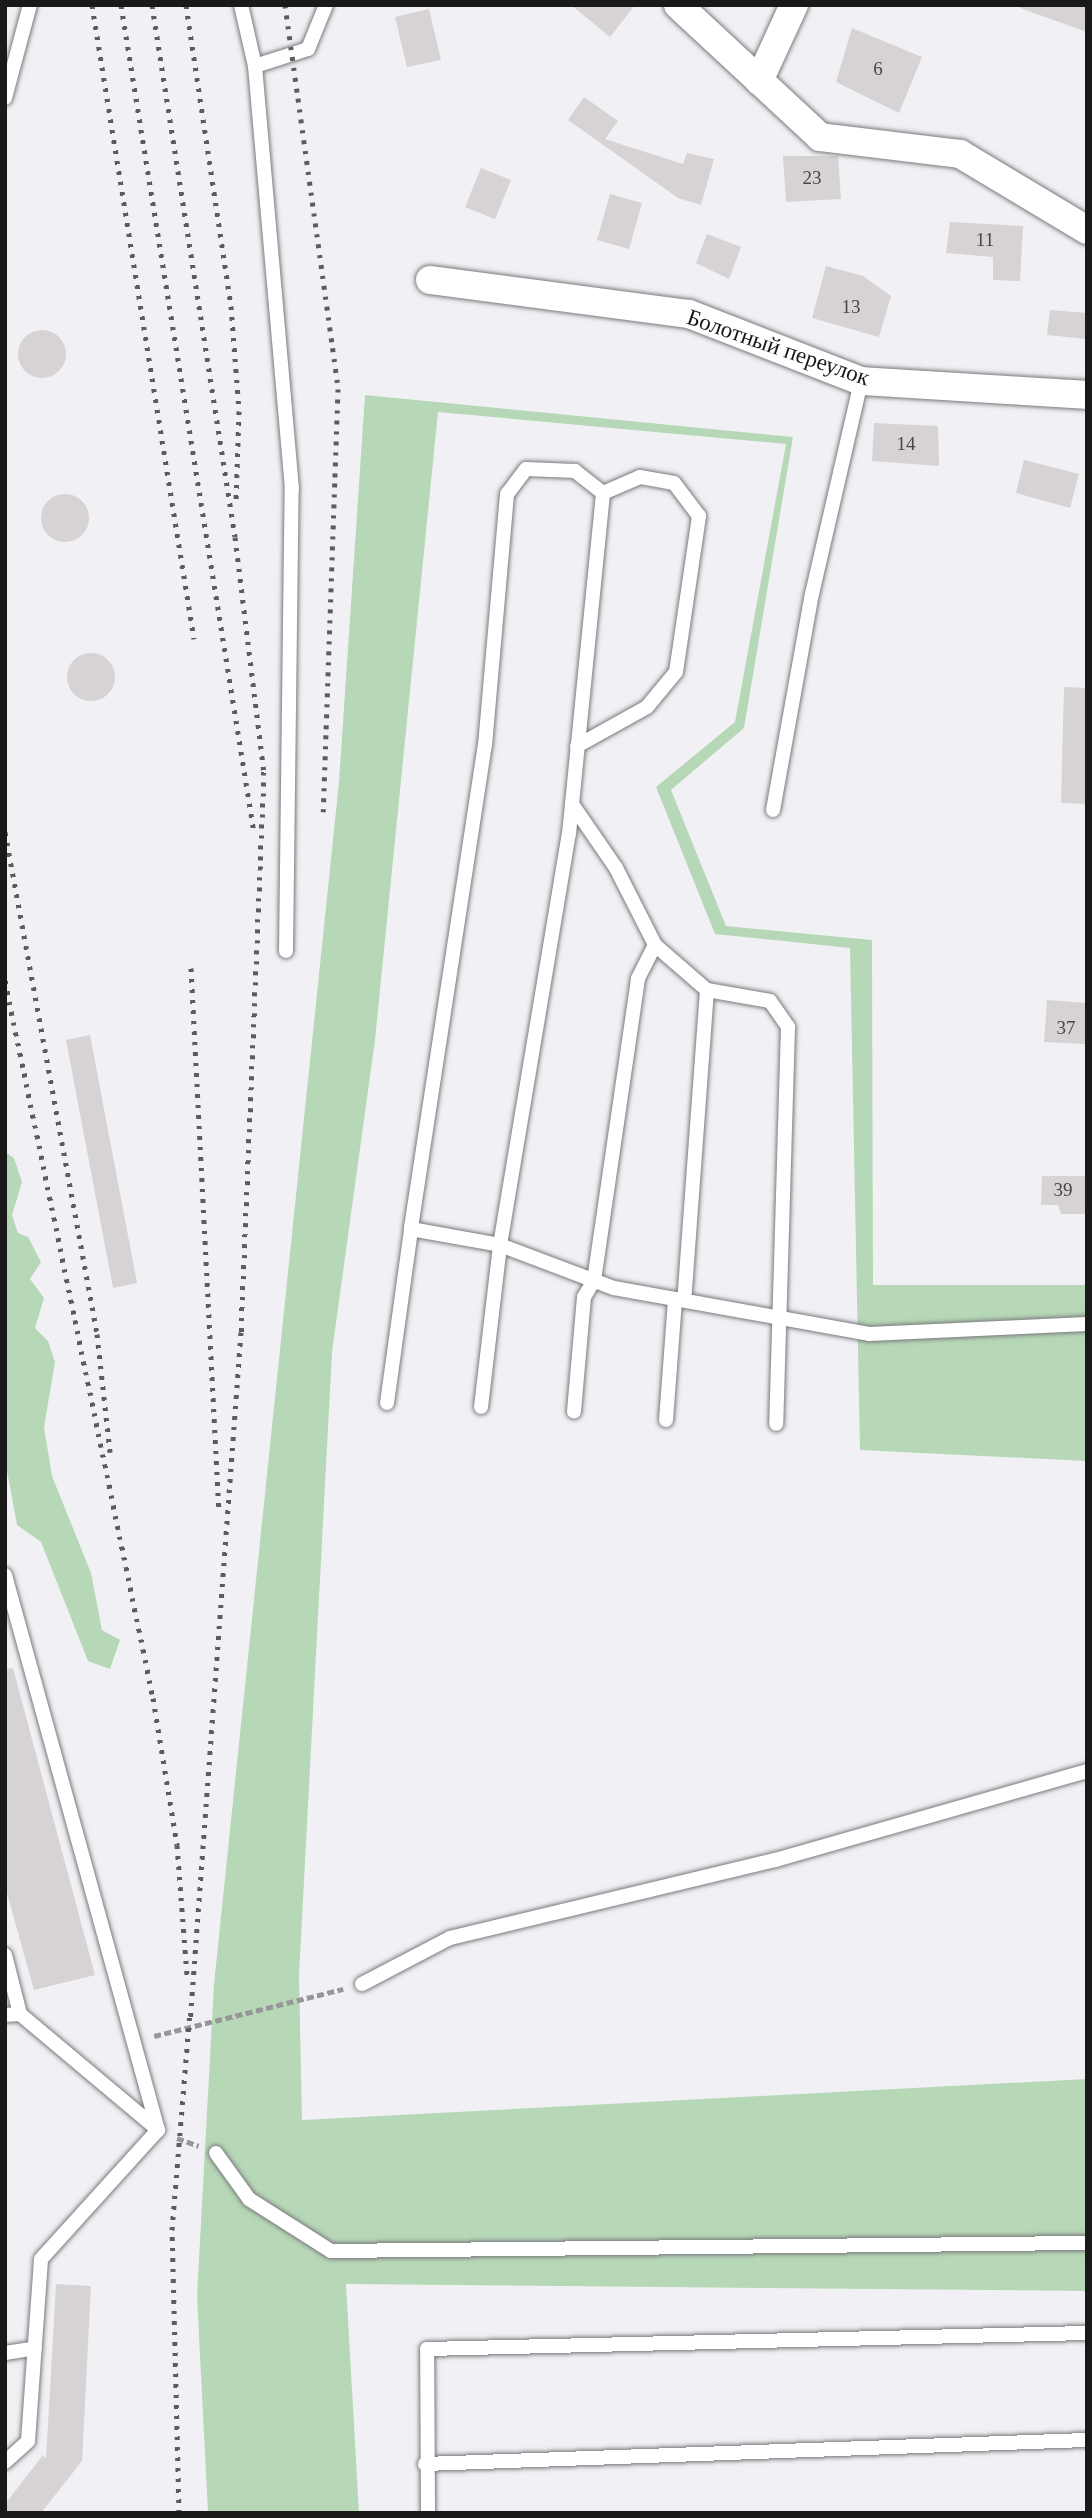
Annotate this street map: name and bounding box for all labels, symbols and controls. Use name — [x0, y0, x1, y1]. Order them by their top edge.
house number: 6 — [873, 58, 883, 80]
house number: 23 — [802, 167, 822, 189]
house number: 11 — [976, 229, 994, 251]
house number: 13 — [842, 296, 860, 318]
street label: Болотный переулок — [683, 304, 873, 392]
house number: 14 — [896, 433, 916, 455]
house number: 37 — [1056, 1017, 1076, 1039]
house number: 39 — [1054, 1179, 1072, 1201]

